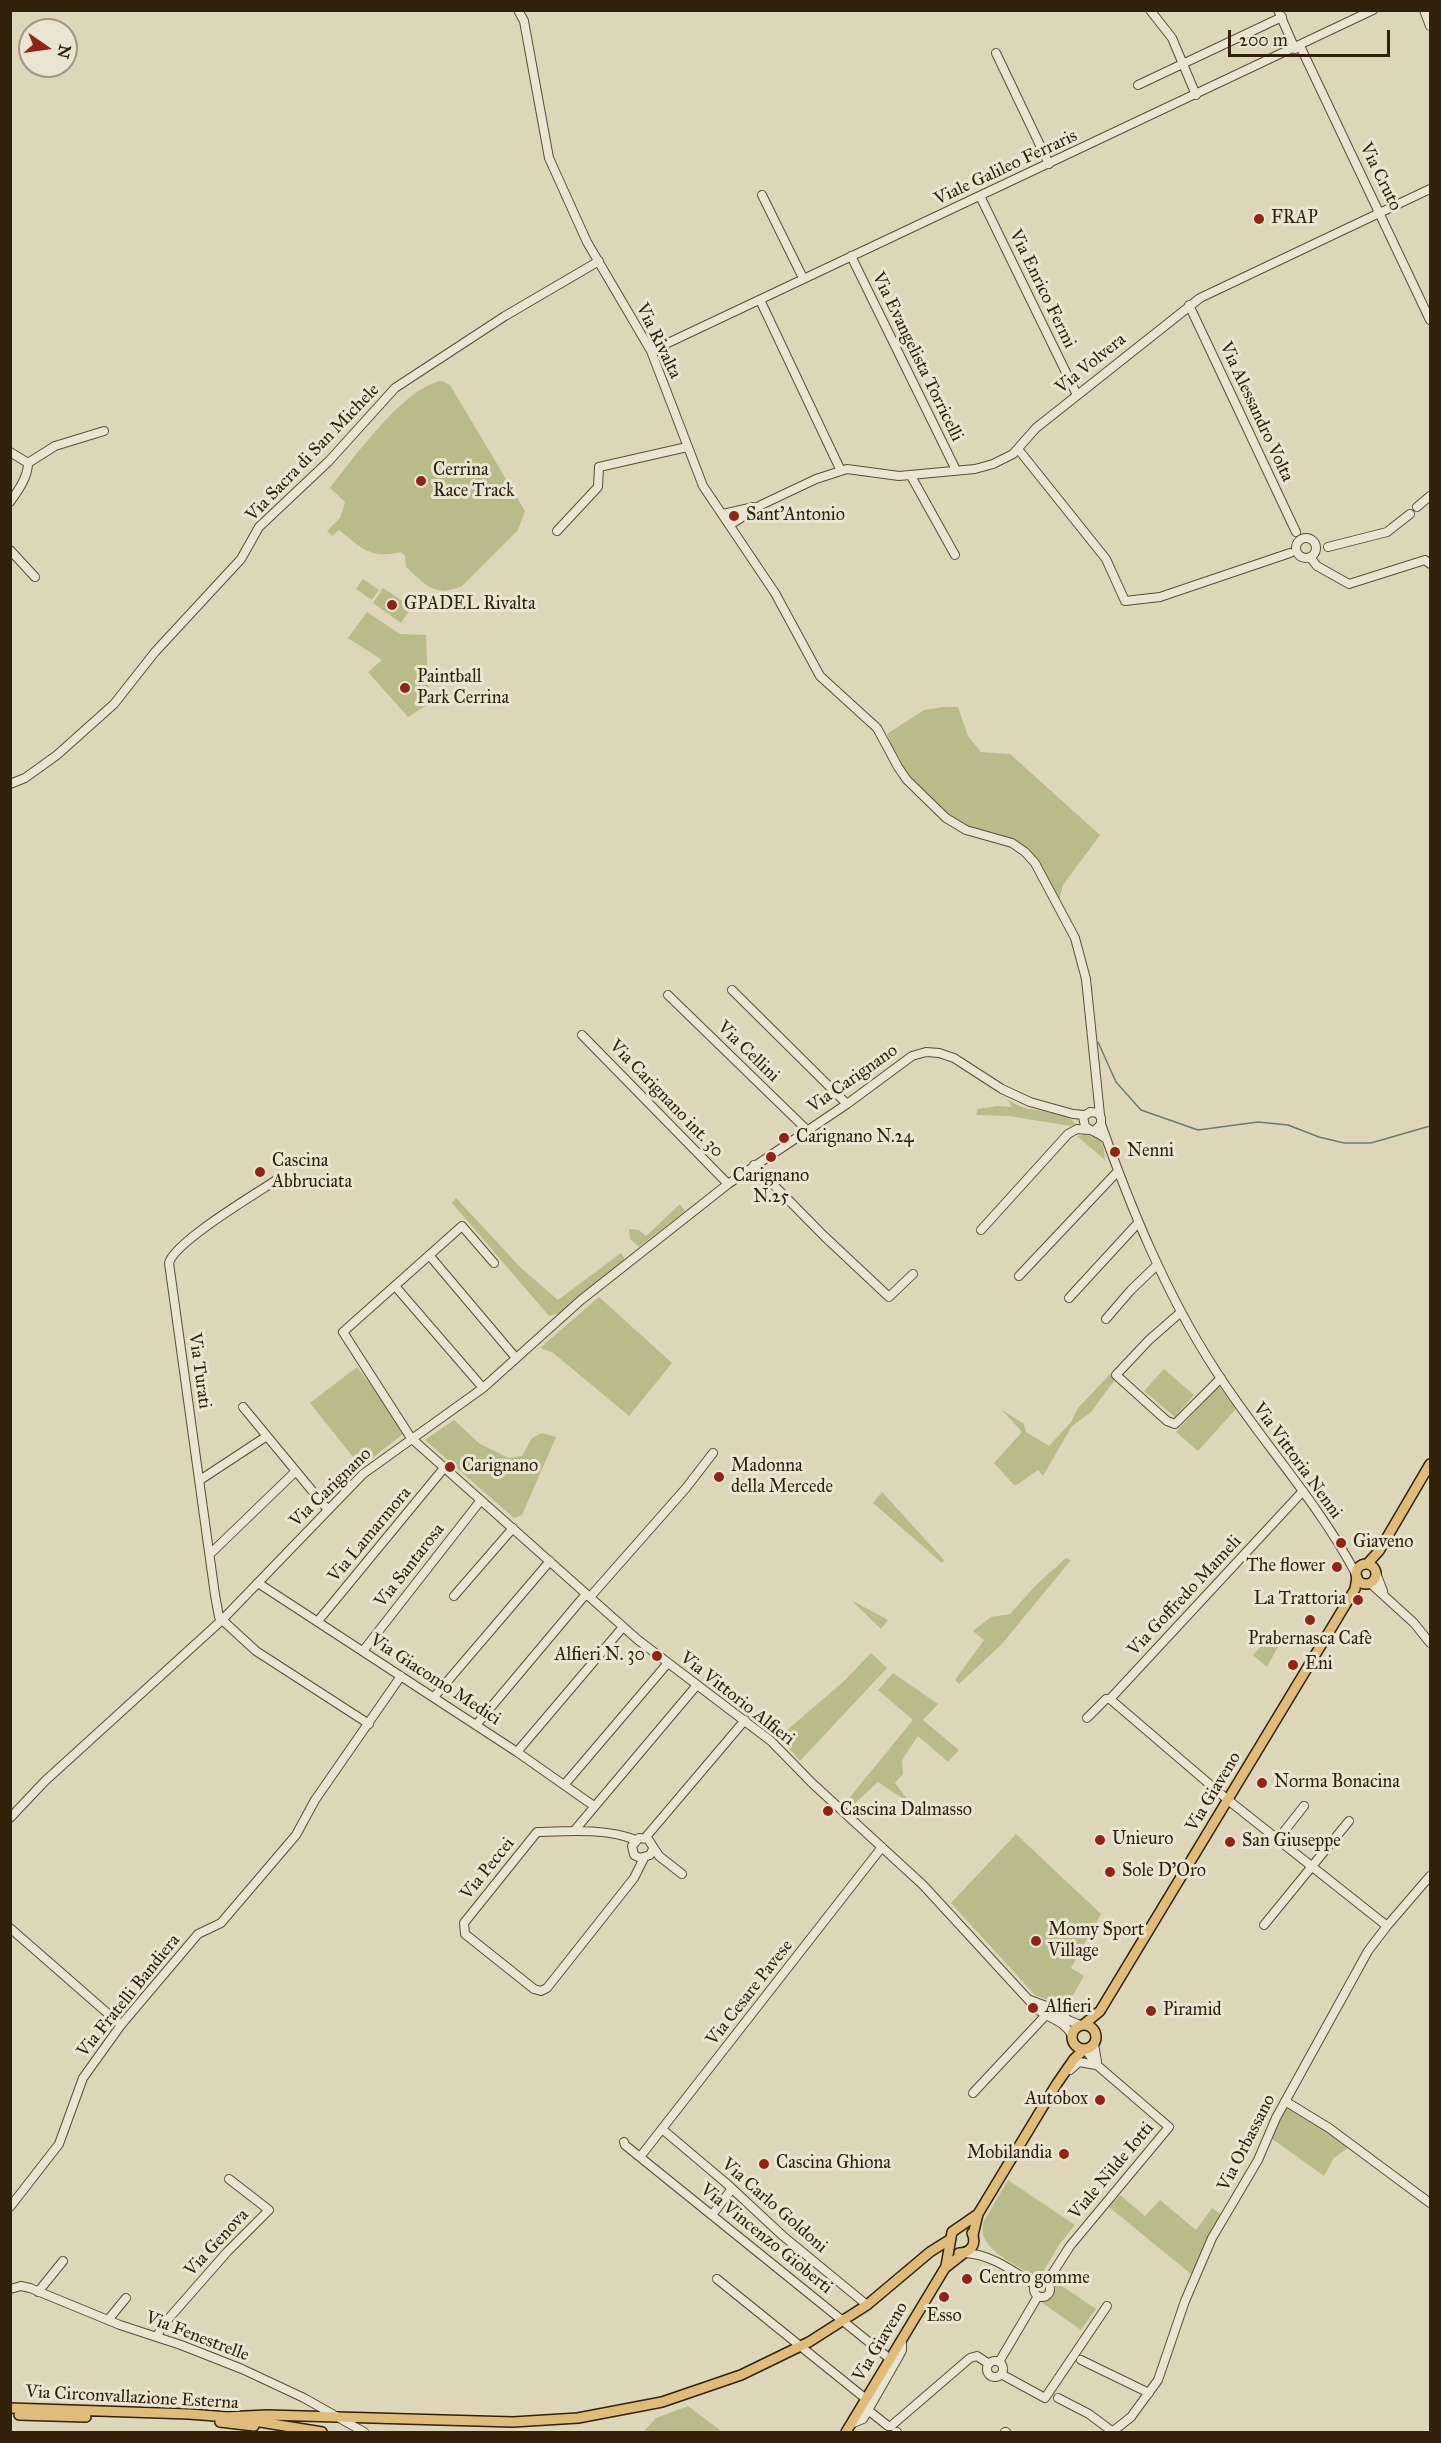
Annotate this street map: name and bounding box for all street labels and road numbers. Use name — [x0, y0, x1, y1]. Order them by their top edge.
street label: Viale Galileo Ferraris — [931, 125, 1081, 211]
street label: Via Cruto — [1354, 139, 1406, 215]
street label: Via Enrico Fermi — [1004, 226, 1080, 352]
street label: Via Evangelista Torricelli — [867, 269, 967, 445]
street label: Via Rivalta — [630, 300, 686, 382]
street label: Via Volvera — [1051, 329, 1131, 399]
street label: Via Alessandro Volta — [1214, 339, 1298, 485]
street label: Via Sacra di San Michele — [242, 380, 384, 526]
street label: Via Cellini — [712, 1017, 784, 1087]
street label: Via Carignano int. 30 — [604, 1036, 728, 1162]
street label: Via Carignano — [804, 1040, 902, 1118]
street label: Via Turati — [183, 1332, 215, 1410]
street label: Via Vittoria Nenni — [1248, 1399, 1346, 1523]
street label: Via Carignano — [286, 1444, 376, 1532]
street label: Via Lamarmora — [324, 1483, 416, 1587]
street label: Via Santarosa — [371, 1520, 449, 1612]
street label: Via Goffredo Mameli — [1124, 1531, 1246, 1661]
street label: Via Giacomo Medici — [365, 1630, 505, 1730]
street label: Via Vittorio Alfieri — [675, 1648, 799, 1750]
street label: Via Giaveno — [1182, 1748, 1246, 1836]
street label: Via Peccei — [456, 1833, 520, 1905]
street label: Via Fratelli Bandiera — [73, 1930, 185, 2062]
street label: Via Cesare Pavese — [702, 1936, 798, 2050]
street label: Via Orbassano — [1213, 2091, 1281, 2195]
street label: Viale Nilde Iotti — [1065, 2118, 1159, 2224]
street label: Via Carlo Goldoni — [717, 2154, 831, 2258]
street label: Via Vincenzo Gioberti — [696, 2179, 836, 2299]
street label: Via Genova — [180, 2205, 254, 2281]
street label: Via Giaveno — [849, 2298, 913, 2386]
street label: Via Fenestrelle — [142, 2307, 252, 2367]
street label: Via Circonvallazione Esterna — [25, 2382, 239, 2414]

